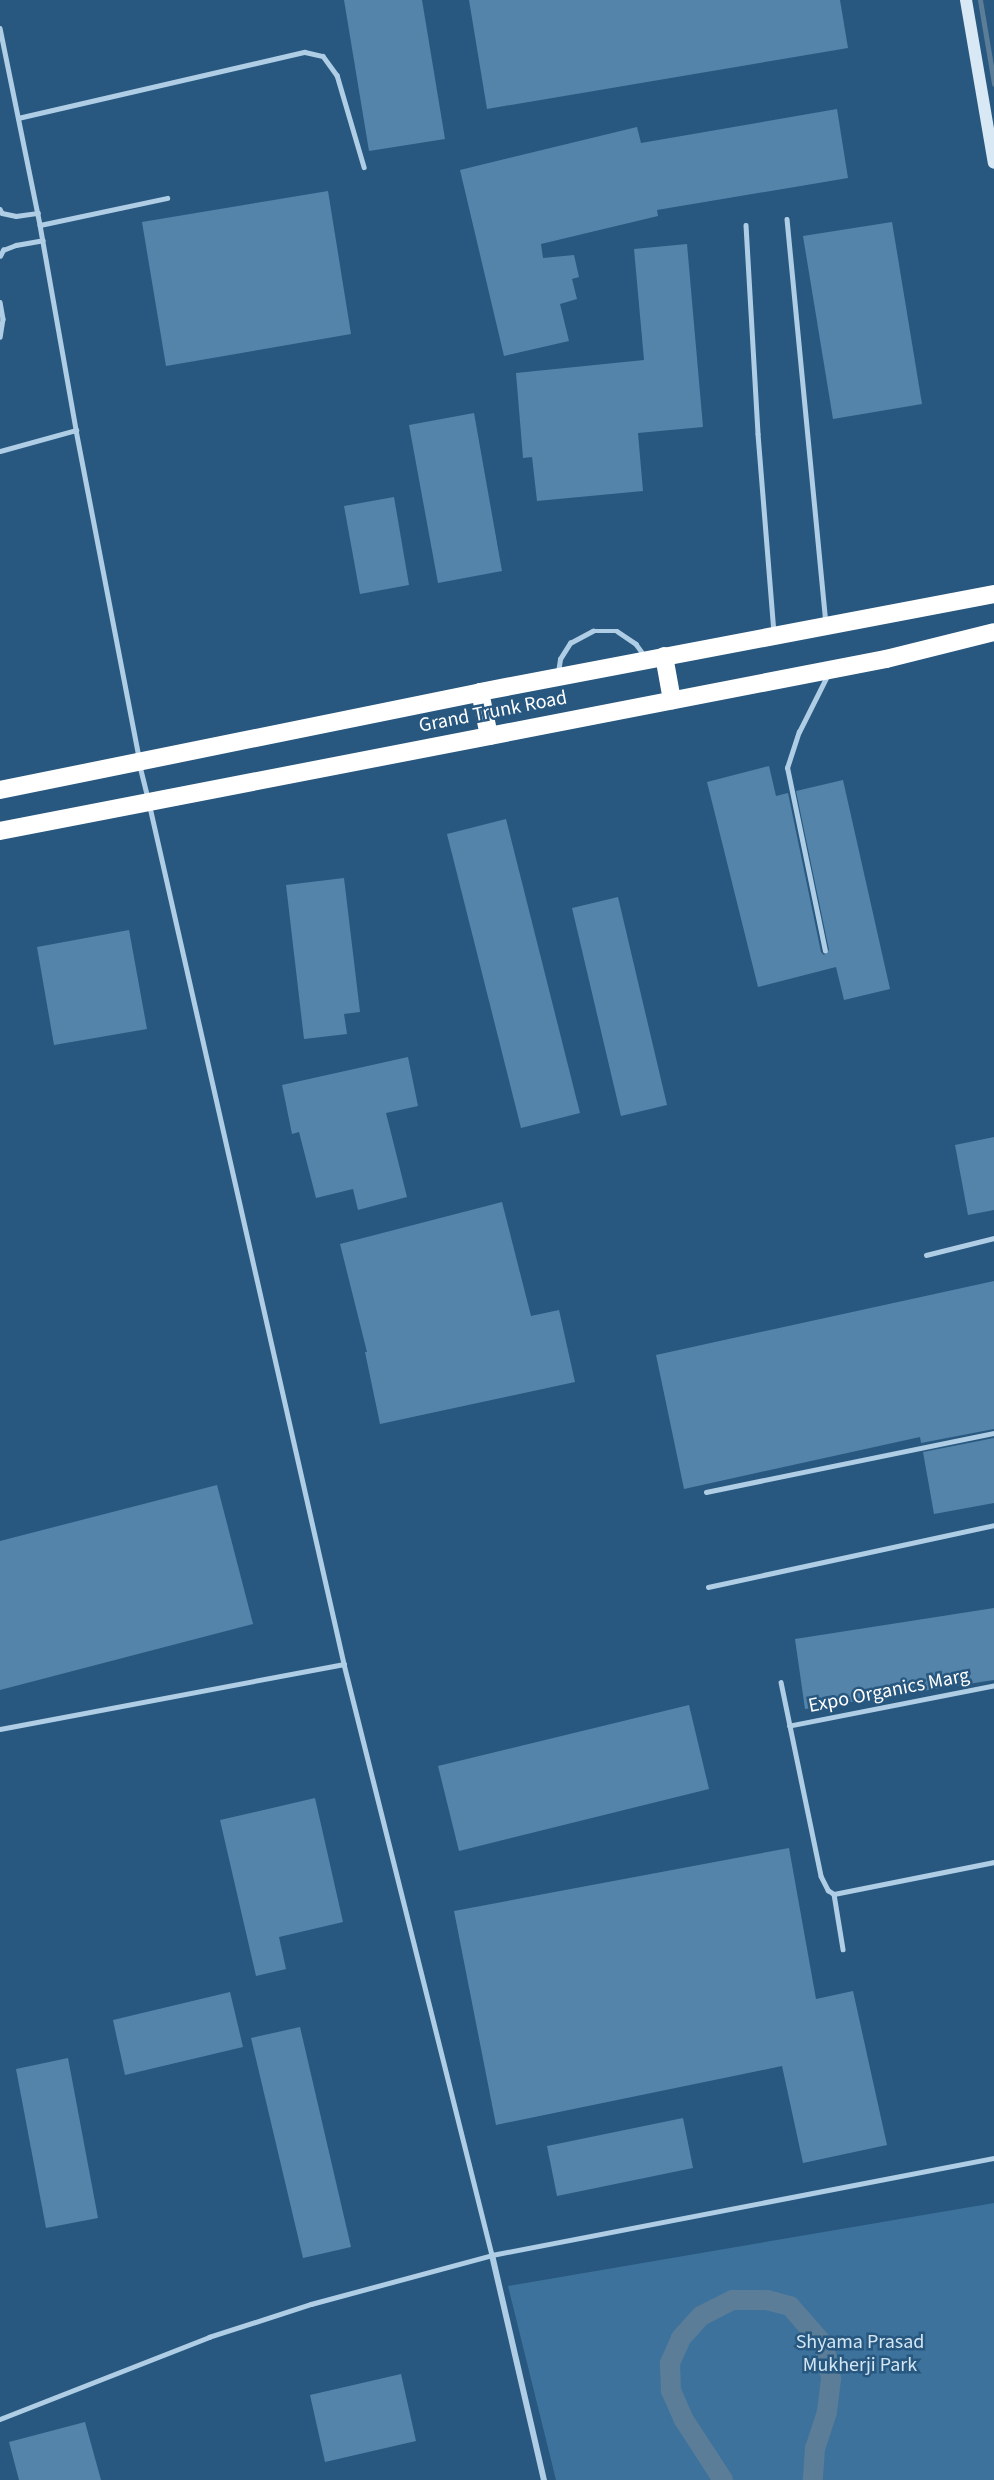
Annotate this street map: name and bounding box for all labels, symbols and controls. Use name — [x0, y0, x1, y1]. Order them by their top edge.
street label: Grand Trunk Road — [417, 686, 569, 738]
street label: Expo Organics Marg — [806, 1664, 972, 1718]
park label: Shyama Prasad Mukherji Park — [796, 2330, 924, 2377]

